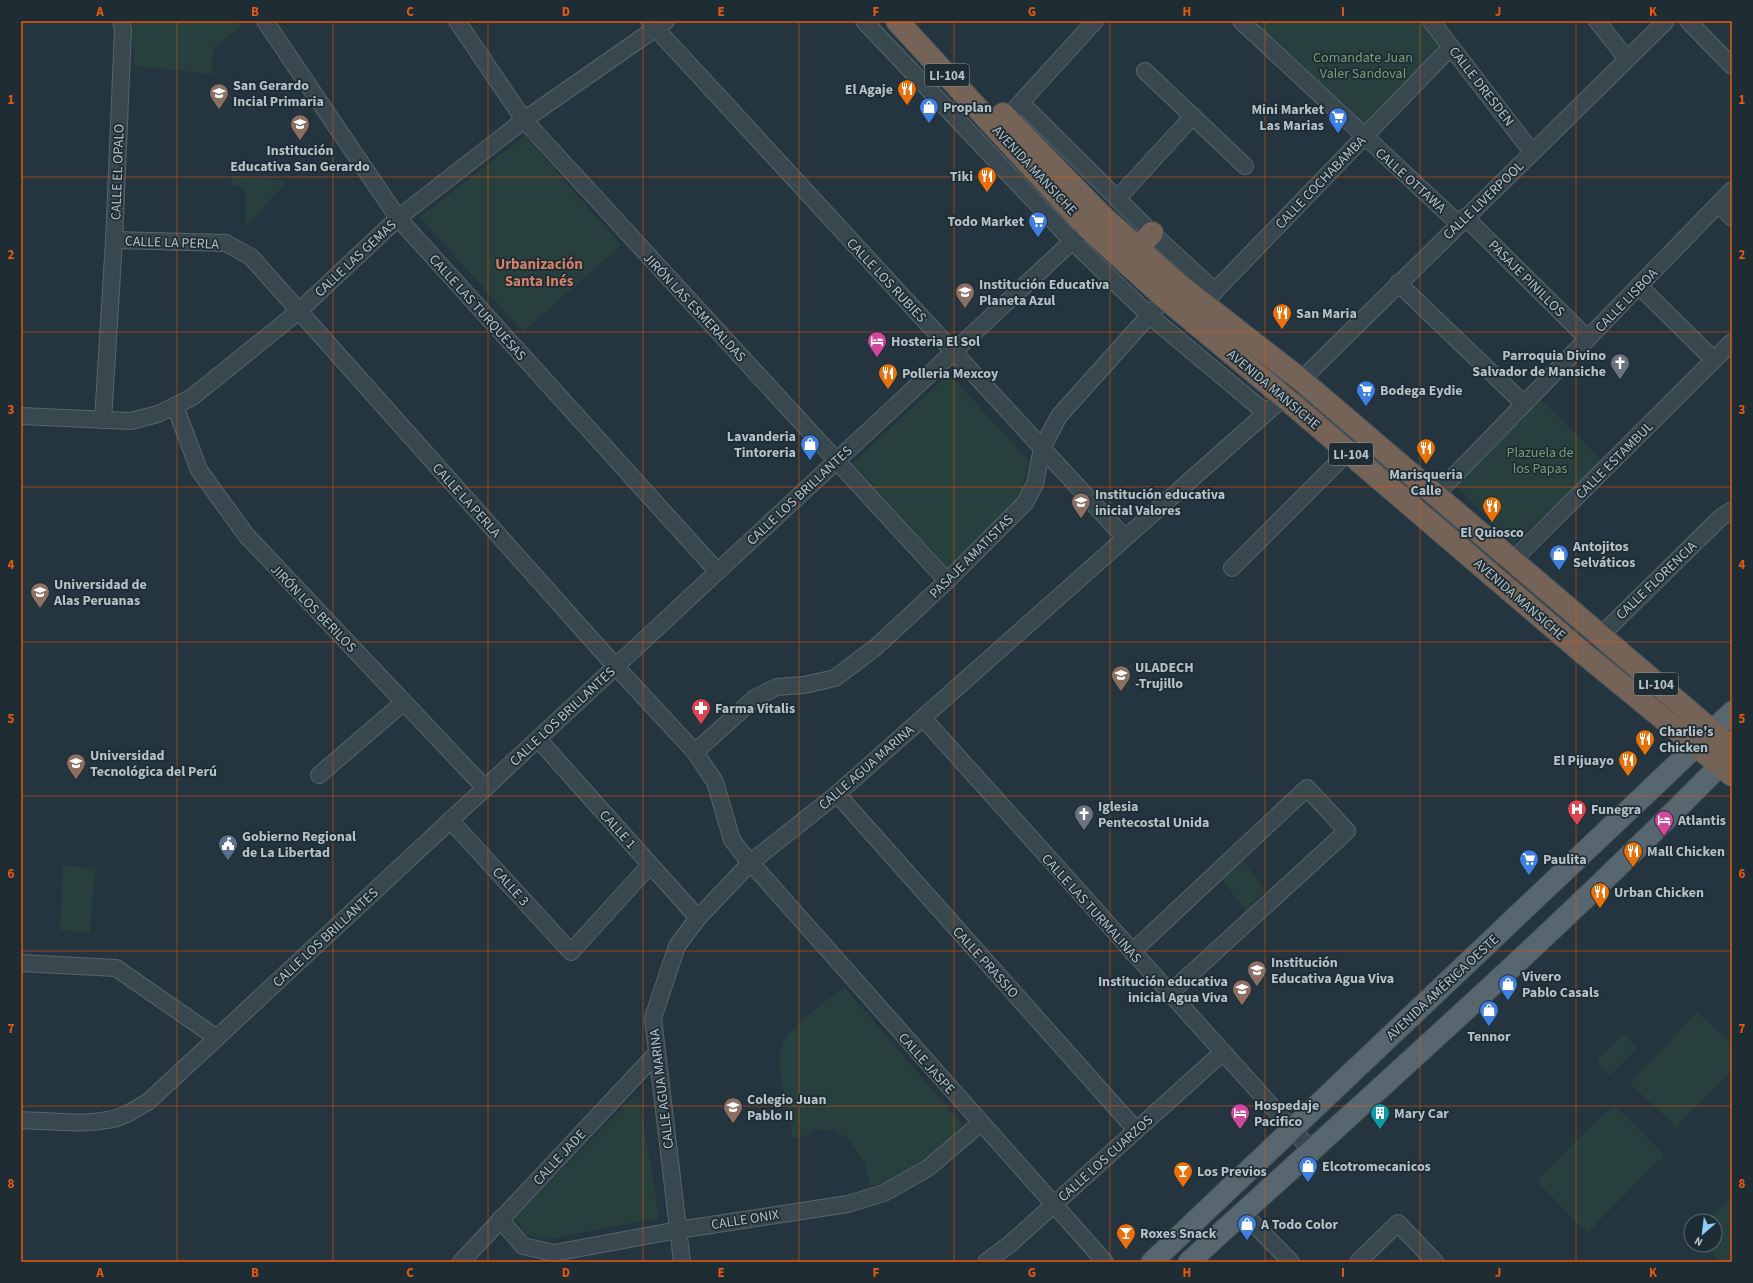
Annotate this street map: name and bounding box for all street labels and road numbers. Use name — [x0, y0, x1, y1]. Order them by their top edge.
street label: CALLE DRESDEN — [1444, 43, 1519, 131]
road number: LI-104 — [925, 64, 969, 86]
street label: AVENIDA MANSICHE — [987, 121, 1081, 220]
street label: CALLE EL OPALO — [106, 124, 130, 220]
street label: CALLE COCHABAMBA — [1271, 131, 1371, 234]
street label: CALLE OTTAWA — [1371, 144, 1450, 218]
street label: CALLE LIVERPOOL — [1439, 157, 1529, 245]
street label: CALLE LAS GEMAS — [310, 215, 401, 302]
street label: CALLE LA PERLA — [124, 231, 220, 255]
street label: CALLE LOS RUBIES — [842, 234, 931, 327]
street label: PASAJE PINILLOS — [1483, 236, 1569, 322]
street label: JIRÓN LAS ESMERALDAS — [638, 249, 750, 367]
street label: CALLE LAS TURQUESAS — [424, 250, 530, 365]
street label: CALLE LISBOA — [1591, 264, 1663, 337]
street label: AVENIDA MANSICHE — [1222, 345, 1324, 435]
street label: CALLE ESTAMBUL — [1571, 417, 1658, 504]
street label: CALLE LOS BRILLANTES — [742, 441, 857, 550]
road number: LI-104 — [1329, 443, 1373, 465]
street label: CALLE LA PERLA — [427, 459, 506, 543]
street label: PASAJE AMATISTAS — [925, 510, 1018, 603]
street label: CALLE FLORENCIA — [1612, 537, 1702, 625]
street label: AVENIDA MANSICHE — [1469, 554, 1570, 645]
street label: JIRÓN LOS BERILOS — [266, 560, 361, 657]
street label: CALLE LOS BRILLANTES — [505, 662, 620, 771]
road number: LI-104 — [1634, 673, 1678, 695]
street label: CALLE AGUA MARINA — [815, 720, 919, 815]
street label: CALLE 1 — [594, 806, 640, 854]
street label: CALLE LAS TURMALINAS — [1037, 850, 1146, 968]
street label: CALLE 3 — [487, 863, 533, 911]
street label: CALLE LOS BRILLANTES — [268, 883, 383, 992]
street label: CALLE PRASSIO — [948, 922, 1023, 1003]
street label: AVENIDA AMÉRICA OESTE — [1382, 930, 1503, 1045]
street label: CALLE AGUA MARINA — [645, 1027, 679, 1150]
street label: CALLE JASPE — [893, 1029, 959, 1099]
street label: CALLE LOS CUARZOS — [1054, 1111, 1157, 1207]
street label: CALLE JADE — [529, 1125, 591, 1190]
street label: CALLE ONIX — [710, 1205, 781, 1235]

